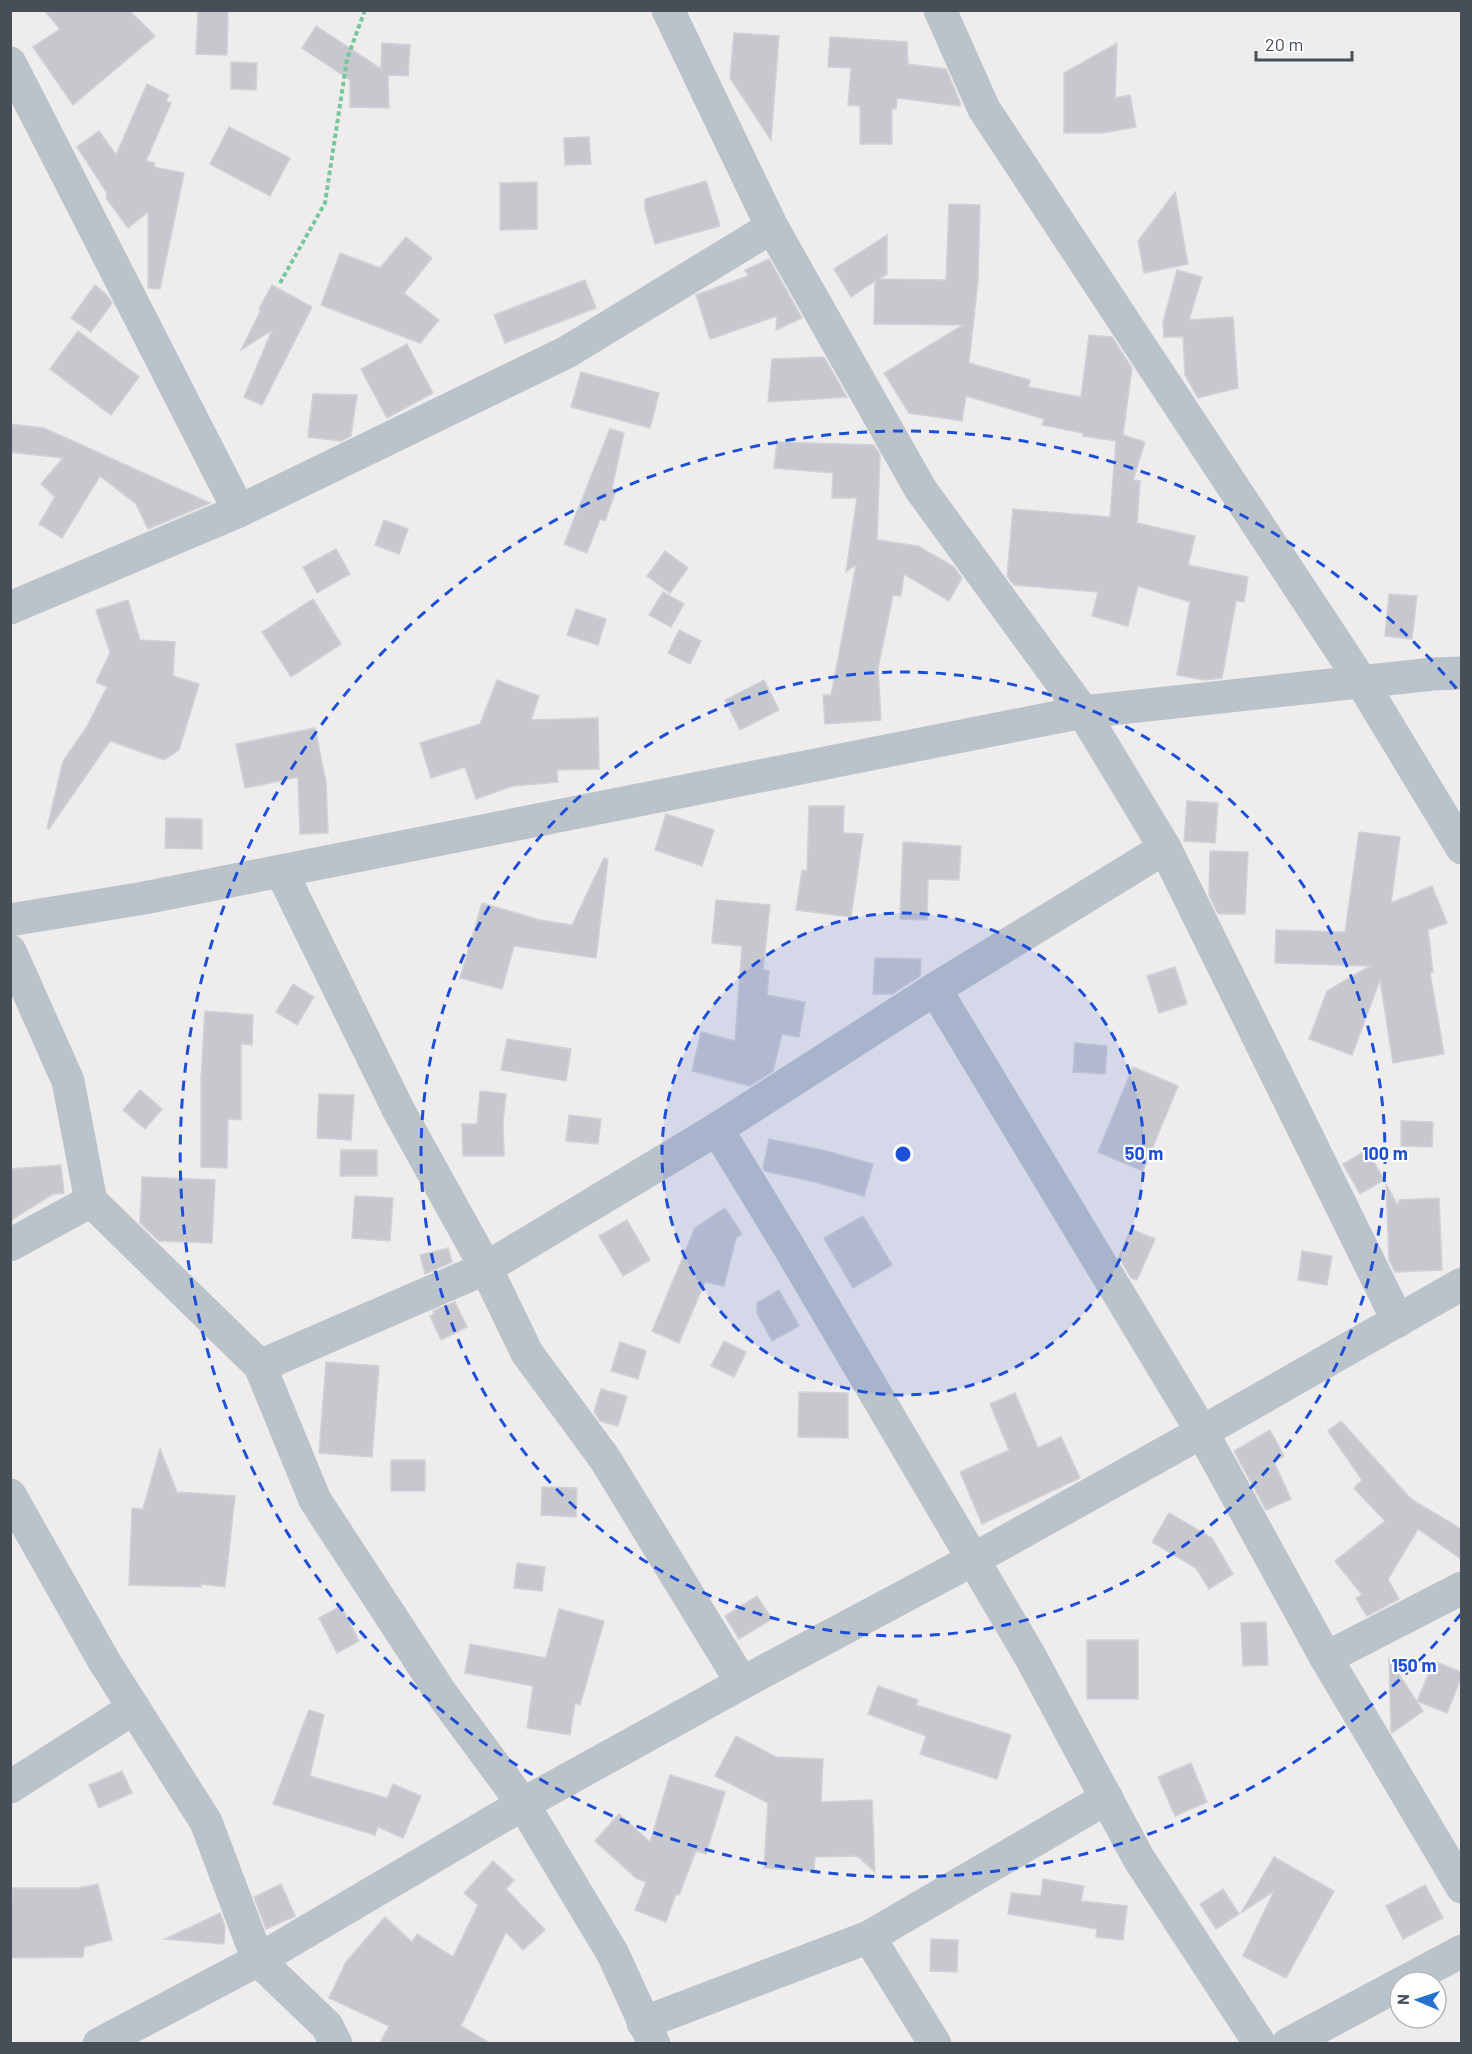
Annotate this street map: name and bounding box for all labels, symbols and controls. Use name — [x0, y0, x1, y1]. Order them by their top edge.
scale bar — [1256, 24, 1352, 62]
text: 20 m — [1265, 33, 1303, 55]
text: 50 m — [1125, 1142, 1163, 1164]
text: 100 m — [1362, 1142, 1408, 1164]
centre of rings — [893, 1144, 913, 1164]
text: 150 m — [1392, 1654, 1436, 1676]
north arrow — [1388, 1970, 1448, 2030]
text: N — [1393, 1994, 1412, 2005]

